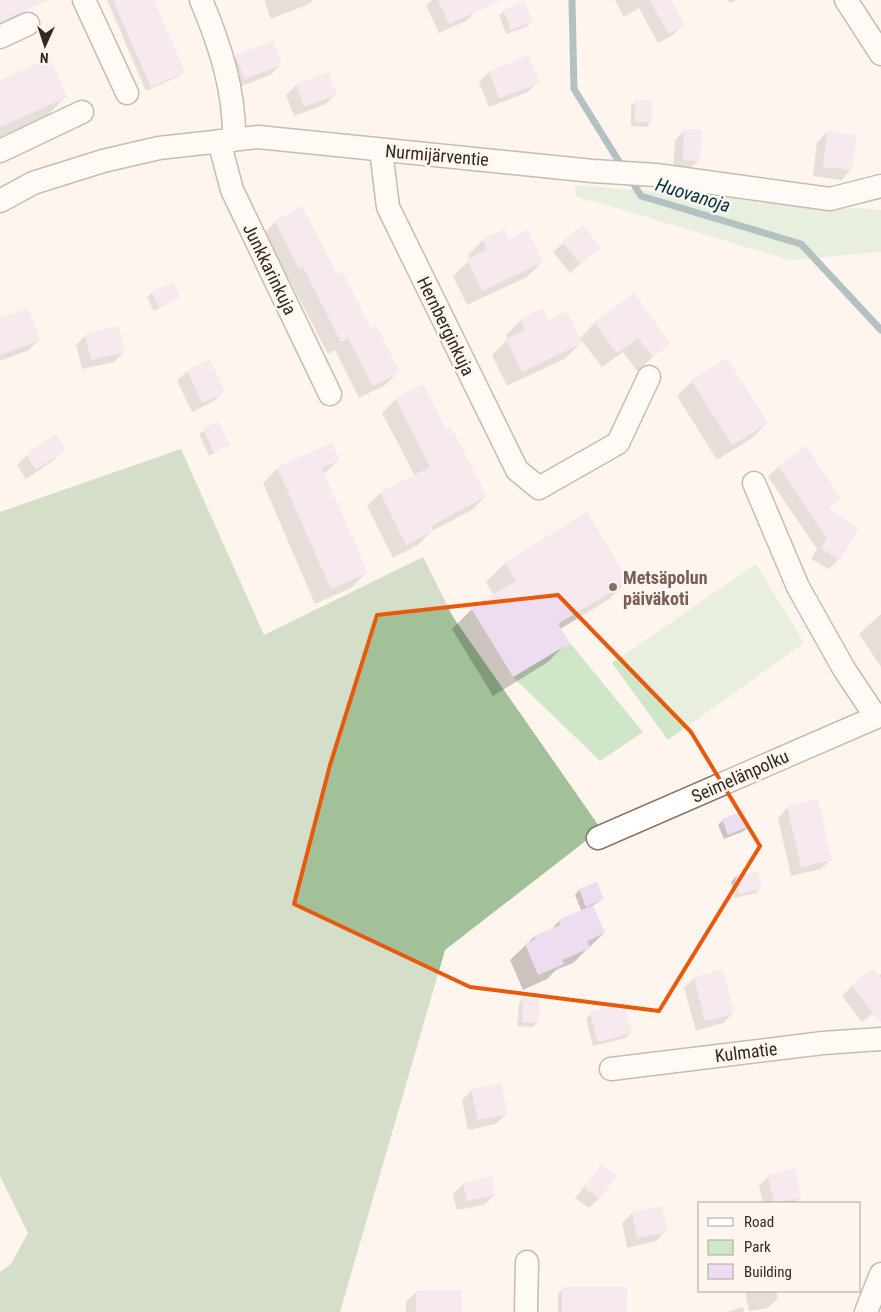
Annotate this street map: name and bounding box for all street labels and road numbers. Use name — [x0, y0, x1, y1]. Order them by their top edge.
street label: Nurmijärventie — [384, 140, 490, 170]
street label: Junkkarinkuja — [239, 220, 301, 318]
street label: Hernberginkuja — [413, 273, 479, 379]
street label: Seimelänpolku — [688, 745, 792, 807]
street label: Kulmatie — [714, 1038, 778, 1066]

